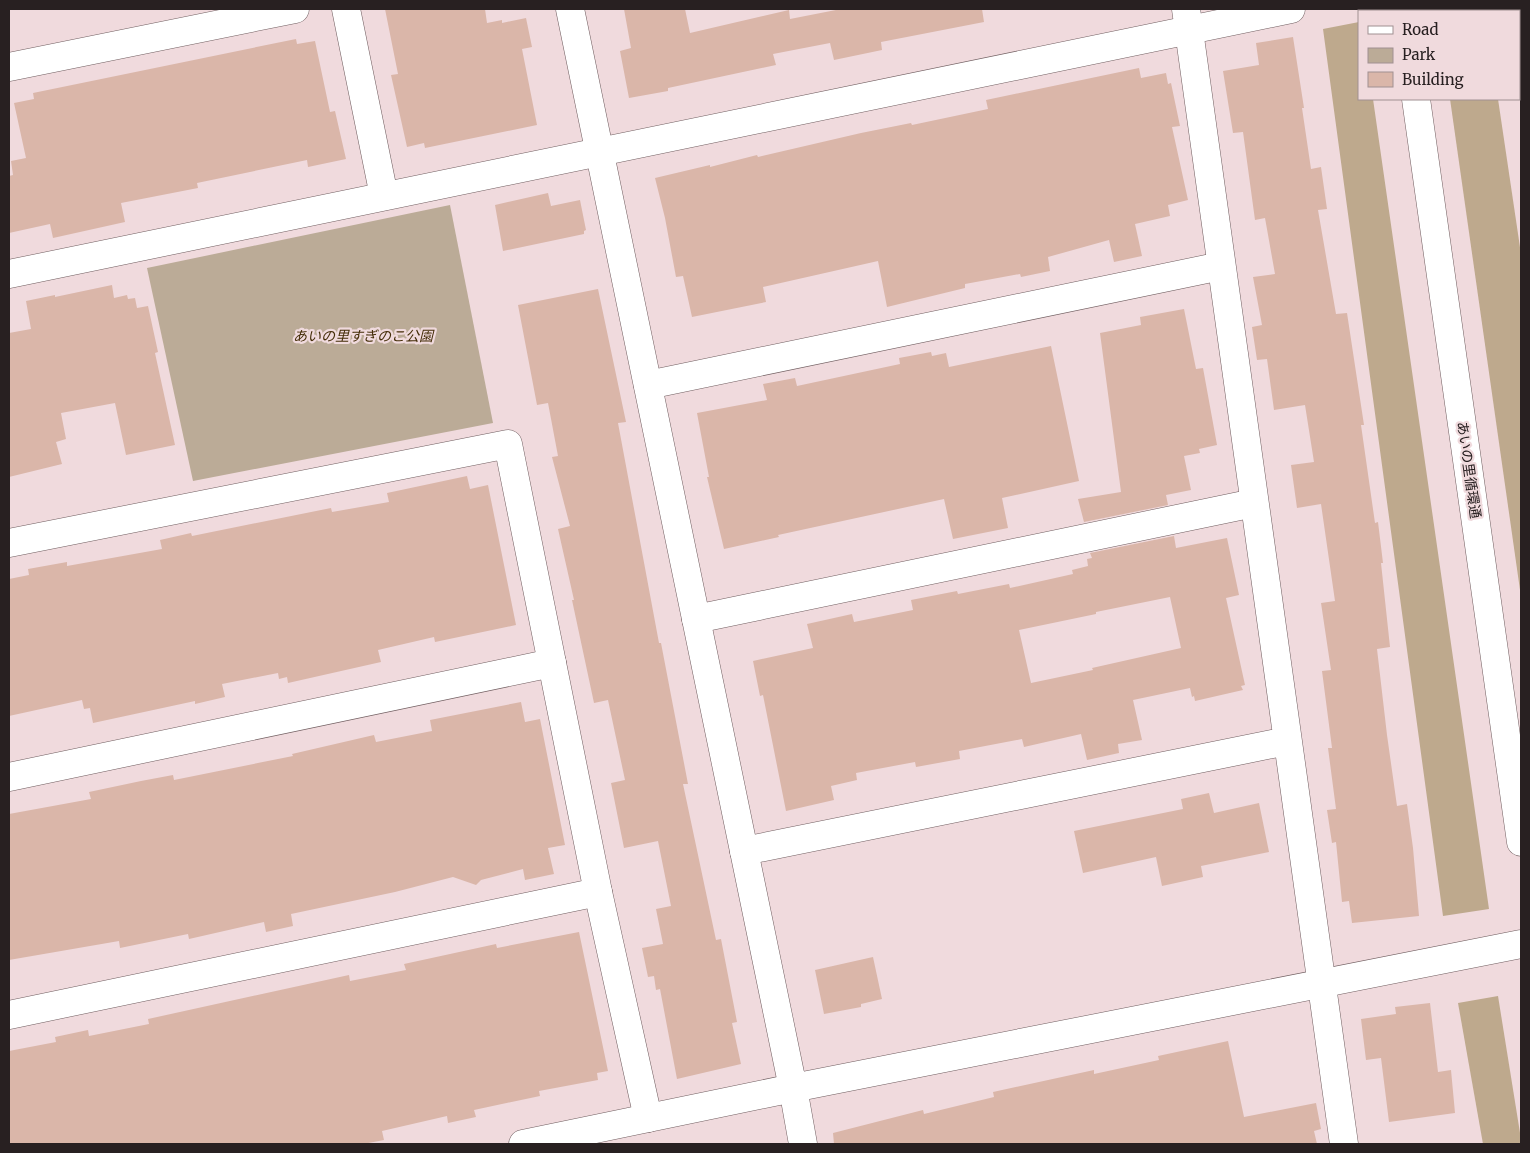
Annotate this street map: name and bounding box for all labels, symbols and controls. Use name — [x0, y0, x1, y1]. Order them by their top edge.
legend — [1358, 10, 1520, 100]
text: Road — [1402, 20, 1438, 39]
text: Park — [1402, 45, 1436, 64]
text: Building — [1402, 70, 1464, 89]
park label: あいの里すぎのこ公園 — [293, 327, 435, 345]
street label: あいの里循環通 — [1453, 420, 1485, 520]

